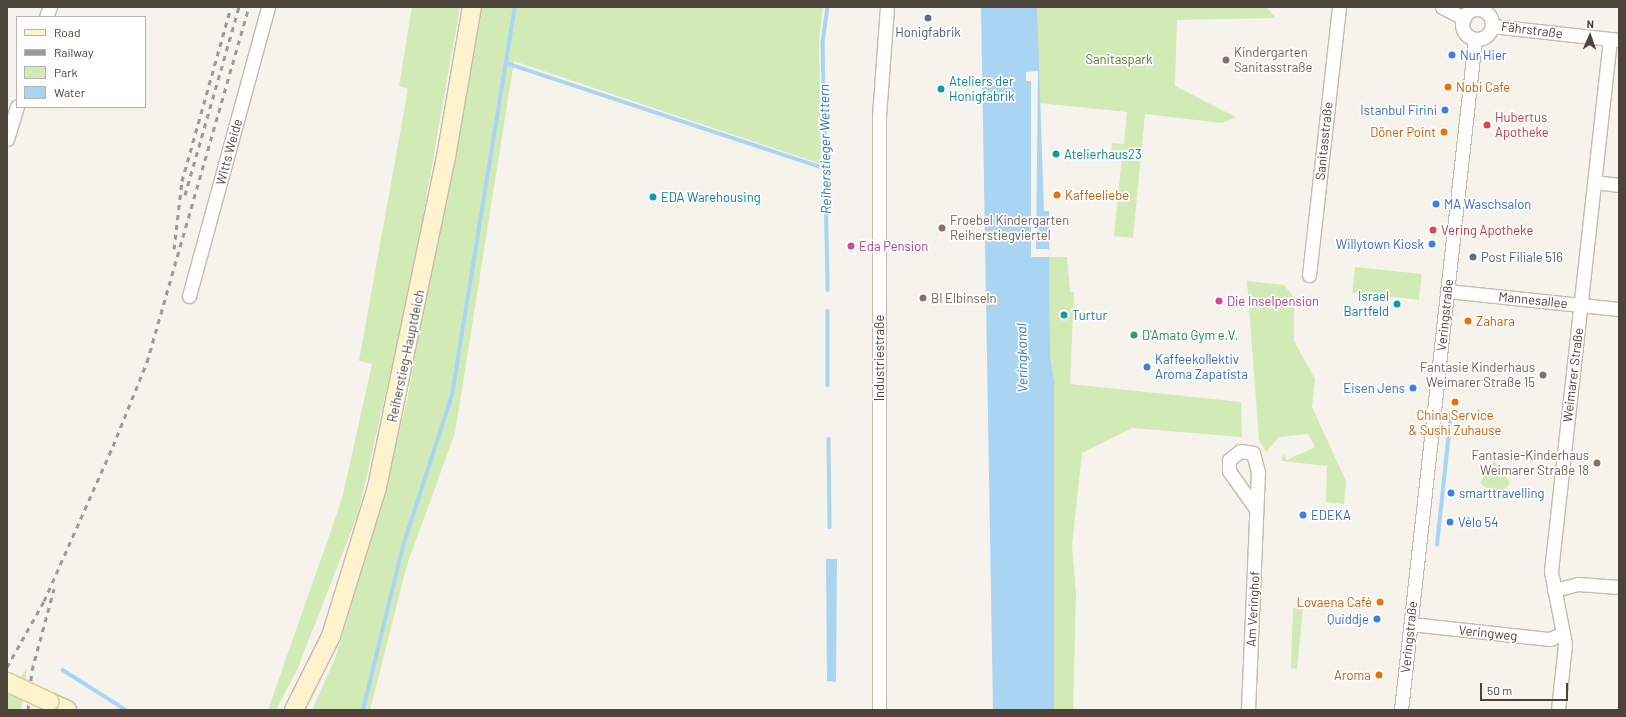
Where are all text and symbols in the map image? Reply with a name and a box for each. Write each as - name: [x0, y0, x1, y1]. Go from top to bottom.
- marker: Honigfabrik: [923, 13, 933, 23]
- legend: [16, 16, 146, 108]
- north arrow: [1570, 16, 1610, 56]
- text: N: [1587, 17, 1594, 30]
- street label: Fährstraße: [1500, 18, 1564, 42]
- place label: Honigfabrik: [895, 24, 961, 40]
- text: Road: [54, 25, 81, 39]
- text: Railway: [54, 45, 93, 59]
- place label: Kindergarten Sanitasstraße: [1234, 45, 1312, 76]
- place label: Nur Hier: [1460, 47, 1507, 63]
- marker: Nur Hier: [1447, 50, 1457, 60]
- park label: Sanitaspark: [1085, 51, 1153, 67]
- marker: Kindergarten Sanitasstraße: [1221, 55, 1231, 65]
- text: Park: [54, 65, 78, 79]
- place label: Ateliers der Honigfabrik: [949, 74, 1015, 105]
- place label: Nobi Cafe: [1456, 79, 1510, 95]
- marker: Nobi Cafe: [1443, 82, 1453, 92]
- water label: Reiherstieger Wettern: [815, 84, 835, 214]
- marker: Ateliers der Honigfabrik: [936, 84, 946, 94]
- text: Water: [54, 85, 85, 99]
- street label: Sanitasstraße: [1312, 101, 1336, 181]
- place label: Istanbul Firini: [1360, 102, 1437, 118]
- marker: Istanbul Firini: [1440, 105, 1450, 115]
- place label: Hubertus Apotheke: [1495, 110, 1549, 141]
- street label: Witts Weide: [213, 117, 245, 187]
- marker: Hubertus Apotheke: [1482, 120, 1492, 130]
- place label: Döner Point: [1370, 124, 1436, 140]
- marker: Döner Point: [1439, 127, 1449, 137]
- place label: Atelierhaus23: [1064, 146, 1142, 162]
- marker: Atelierhaus23: [1051, 149, 1061, 159]
- place label: Kaffeeliebe: [1065, 187, 1129, 203]
- place label: EDA Warehousing: [661, 189, 761, 205]
- marker: Kaffeeliebe: [1052, 190, 1062, 200]
- marker: EDA Warehousing: [648, 192, 658, 202]
- place label: MA Waschsalon: [1444, 196, 1531, 212]
- marker: MA Waschsalon: [1431, 199, 1441, 209]
- place label: Froebel Kindergarten Reiherstiegviertel: [950, 213, 1069, 244]
- place label: Vering Apotheke: [1441, 222, 1533, 238]
- marker: Froebel Kindergarten Reiherstiegviertel: [937, 223, 947, 233]
- marker: Vering Apotheke: [1428, 225, 1438, 235]
- place label: Willytown Kiosk: [1336, 236, 1424, 252]
- place label: Eda Pension: [859, 238, 928, 254]
- marker: Willytown Kiosk: [1427, 239, 1437, 249]
- marker: Eda Pension: [846, 241, 856, 251]
- place label: Post Filiale 516: [1481, 249, 1563, 265]
- marker: Post Filiale 516: [1468, 252, 1478, 262]
- street label: Veringstraße: [1433, 278, 1457, 352]
- street label: Reiherstieg-Hauptdeich: [384, 288, 428, 424]
- place label: Israel Bartfeld: [1344, 289, 1389, 320]
- street label: Mannesallee: [1498, 289, 1568, 311]
- place label: BI Elbinseln: [931, 290, 997, 306]
- marker: BI Elbinseln: [918, 293, 928, 303]
- place label: Die Inselpension: [1227, 293, 1319, 309]
- marker: Die Inselpension: [1214, 296, 1224, 306]
- marker: Israel Bartfeld: [1392, 299, 1402, 309]
- place label: Turtur: [1072, 307, 1107, 323]
- marker: Turtur: [1059, 310, 1069, 320]
- place label: Zahara: [1476, 313, 1515, 329]
- street label: Industriestraße: [871, 315, 887, 401]
- marker: Zahara: [1463, 316, 1473, 326]
- water label: Veringkanal: [1013, 323, 1031, 393]
- place label: D'Amato Gym e.V.: [1142, 327, 1238, 343]
- street label: Weimarer Straße: [1559, 327, 1587, 423]
- marker: D'Amato Gym e.V.: [1129, 330, 1139, 340]
- place label: Kaffeekollektiv Aroma Zapatista: [1155, 352, 1248, 383]
- place label: Fantasie Kinderhaus Weimarer Straße 15: [1420, 360, 1535, 391]
- marker: Kaffeekollektiv Aroma Zapatista: [1142, 362, 1152, 372]
- marker: Fantasie Kinderhaus Weimarer Straße 15: [1538, 370, 1548, 380]
- place label: Eisen Jens: [1343, 380, 1405, 396]
- marker: Eisen Jens: [1408, 383, 1418, 393]
- marker: China Service & Sushi Zuhause: [1450, 397, 1460, 407]
- place label: China Service & Sushi Zuhause: [1409, 408, 1501, 439]
- place label: Fantasie-Kinderhaus Weimarer Straße 18: [1472, 448, 1589, 479]
- marker: Fantasie-Kinderhaus Weimarer Straße 18: [1592, 458, 1602, 468]
- place label: smarttravelling: [1459, 485, 1544, 501]
- marker: smarttravelling: [1446, 488, 1456, 498]
- place label: EDEKA: [1311, 507, 1351, 523]
- marker: EDEKA: [1298, 510, 1308, 520]
- place label: Vélo 54: [1458, 514, 1498, 530]
- marker: Vélo 54: [1445, 517, 1455, 527]
- street label: Am Veringhof: [1243, 571, 1263, 647]
- place label: Lovaena Café: [1297, 594, 1372, 610]
- marker: Lovaena Café: [1375, 597, 1385, 607]
- street label: Veringstraße: [1397, 600, 1421, 674]
- place label: Quiddje: [1327, 611, 1369, 627]
- marker: Quiddje: [1372, 614, 1382, 624]
- street label: Veringweg: [1458, 622, 1518, 644]
- place label: Aroma: [1334, 667, 1371, 683]
- marker: Aroma: [1374, 670, 1384, 680]
- scale bar: [1482, 675, 1570, 701]
- text: 50 m: [1487, 683, 1512, 697]

